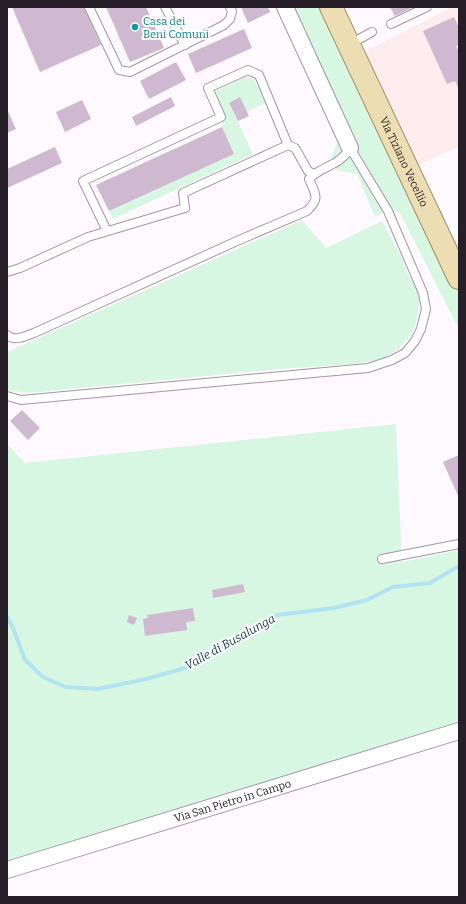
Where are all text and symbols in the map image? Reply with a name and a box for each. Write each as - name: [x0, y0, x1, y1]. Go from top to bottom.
- place label: Casa dei Beni Comuni: [143, 15, 210, 41]
- marker: Casa dei Beni Comuni: [130, 22, 140, 32]
- street label: Via Tiziano Vecellio: [377, 114, 431, 209]
- water label: Valle di Busalunga: [182, 611, 278, 673]
- street label: Via San Pietro in Campo: [173, 777, 293, 825]

